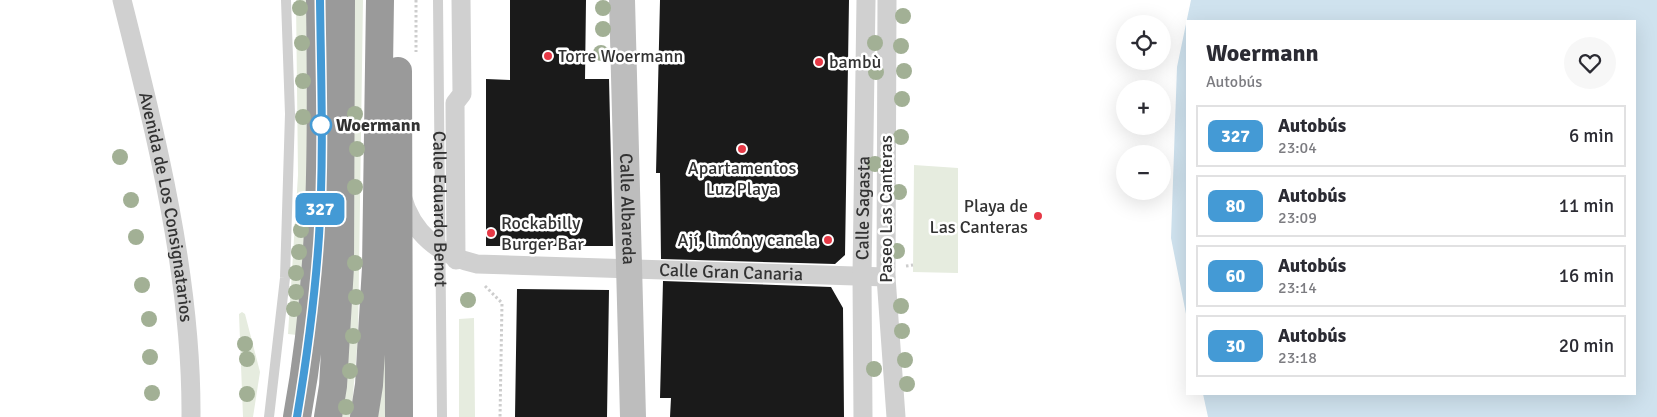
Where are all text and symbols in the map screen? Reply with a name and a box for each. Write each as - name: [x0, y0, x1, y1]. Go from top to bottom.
- map controls: [1116, 15, 1171, 200]
- button: locate: [1116, 15, 1171, 70]
- button: heart: [1564, 37, 1616, 89]
- text: Woermann: [1206, 38, 1319, 68]
- place label: Torre Woermann: [558, 45, 683, 67]
- marker: Torre Woermann: [542, 50, 554, 62]
- place label: bambù: [829, 51, 881, 73]
- marker: bambù: [813, 56, 825, 68]
- text: Autobús: [1206, 72, 1262, 92]
- button: +: [1116, 80, 1171, 135]
- street label: Avenida de Los Consignatarios: [134, 90, 197, 323]
- marker: Woermann: [310, 114, 332, 136]
- place label: Woermann: [336, 114, 421, 136]
- text: Autobús: [1278, 114, 1346, 138]
- text: 6 min: [1569, 124, 1614, 148]
- text: 327: [1221, 125, 1250, 147]
- street label: Calle Eduardo Benot: [428, 131, 452, 287]
- street label: Paseo Las Canteras: [875, 135, 897, 283]
- text: 23:04: [1278, 138, 1317, 158]
- marker: Apartamentos Luz Playa: [736, 143, 748, 155]
- button: −: [1116, 145, 1171, 200]
- street label: Calle Albareda: [615, 153, 640, 265]
- street label: Calle Sagasta: [851, 156, 875, 260]
- place label: Apartamentos Luz Playa: [688, 157, 796, 200]
- text: Autobús: [1278, 184, 1346, 208]
- line badge: 327: [291, 193, 349, 225]
- text: 11 min: [1559, 194, 1614, 218]
- place label: Playa de Las Canteras: [929, 195, 1028, 238]
- text: 80: [1226, 195, 1245, 217]
- text: 327: [305, 198, 335, 220]
- text: 23:09: [1278, 208, 1317, 228]
- marker: Playa de Las Canteras: [1032, 210, 1044, 222]
- place label: Rockabilly Burger Bar: [501, 212, 584, 255]
- marker: Rockabilly Burger Bar: [485, 227, 497, 239]
- place label: Ají, limón y canela: [677, 229, 818, 251]
- marker: Ají, limón y canela: [822, 234, 834, 246]
- text: Autobús: [1278, 254, 1346, 278]
- street label: Calle Gran Canaria: [659, 259, 803, 285]
- text: 16 min: [1559, 264, 1614, 288]
- text: 60: [1226, 265, 1245, 287]
- text: 23:14: [1278, 278, 1317, 298]
- text: Autobús: [1278, 324, 1346, 348]
- text: 20 min: [1559, 334, 1614, 358]
- text: 30: [1226, 335, 1245, 357]
- text: 23:18: [1278, 348, 1317, 368]

